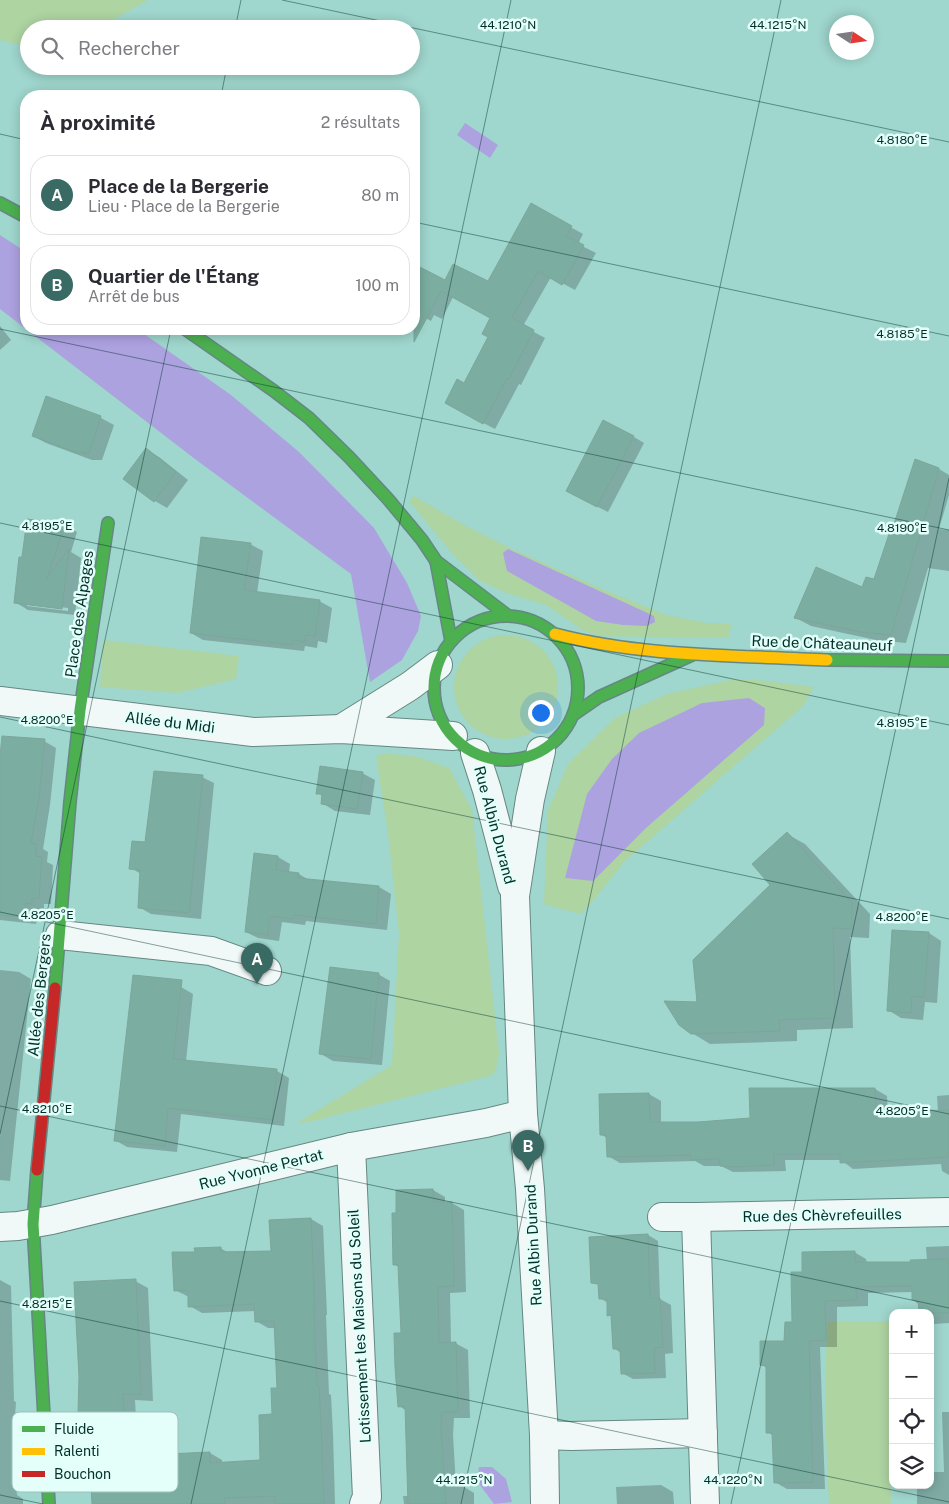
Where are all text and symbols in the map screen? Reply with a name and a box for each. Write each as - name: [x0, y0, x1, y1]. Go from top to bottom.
- north arrow: [829, 15, 874, 60]
- text: 44.1210°N: [480, 18, 536, 32]
- text: 44.1215°N: [750, 18, 807, 32]
- search box: [20, 20, 420, 75]
- icon: search: [38, 34, 66, 62]
- text: Rechercher: [78, 37, 180, 59]
- text: À proximité: [40, 110, 156, 135]
- text: 2 résultats: [321, 113, 400, 132]
- text: 4.8180°E: [877, 133, 927, 147]
- text: Place de la Bergerie: [88, 175, 269, 197]
- text: A: [51, 186, 63, 205]
- text: 80 m: [361, 186, 399, 205]
- text: Lieu · Place de la Bergerie: [88, 197, 280, 216]
- text: Quartier de l'Étang: [88, 265, 259, 287]
- text: B: [52, 276, 62, 295]
- text: 100 m: [355, 276, 399, 295]
- text: Arrêt de bus: [88, 287, 180, 306]
- text: 4.8185°E: [876, 327, 928, 341]
- text: 4.8195°E: [21, 519, 73, 533]
- text: 4.8190°E: [877, 521, 927, 535]
- street label: Place des Alpages: [62, 549, 96, 679]
- street label: Rue de Châteauneuf: [751, 632, 893, 654]
- your location: [528, 700, 554, 726]
- street label: Allée du Midi: [124, 708, 216, 736]
- text: 4.8200°E: [21, 713, 73, 727]
- text: 4.8195°E: [876, 716, 928, 730]
- street label: Rue Albin Durand: [471, 764, 519, 886]
- text: 4.8205°E: [20, 908, 74, 922]
- text: 4.8200°E: [876, 910, 928, 924]
- street label: Allée des Bergers: [24, 933, 54, 1057]
- pin: A: [241, 943, 273, 984]
- text: 4.8210°E: [22, 1102, 72, 1116]
- text: 4.8205°E: [875, 1104, 929, 1118]
- pin: B: [512, 1130, 544, 1171]
- street label: Rue Yvonne Pertat: [197, 1145, 325, 1193]
- street label: Rue Albin Durand: [521, 1184, 545, 1306]
- street label: Rue des Chèvrefeuilles: [742, 1205, 902, 1225]
- street label: Lotissement les Maisons du Soleil: [344, 1208, 374, 1444]
- text: 4.8215°E: [22, 1297, 72, 1311]
- map controls: [889, 1309, 934, 1489]
- button: +: [889, 1309, 934, 1354]
- button: −: [889, 1354, 934, 1399]
- button: locate: [889, 1399, 934, 1444]
- legend: [12, 1412, 178, 1492]
- text: Fluide: [54, 1421, 94, 1437]
- text: Ralenti: [54, 1443, 100, 1459]
- button: layers: [889, 1444, 934, 1489]
- text: Bouchon: [54, 1466, 111, 1482]
- text: 44.1215°N: [436, 1473, 493, 1487]
- text: 44.1220°N: [704, 1473, 762, 1487]

